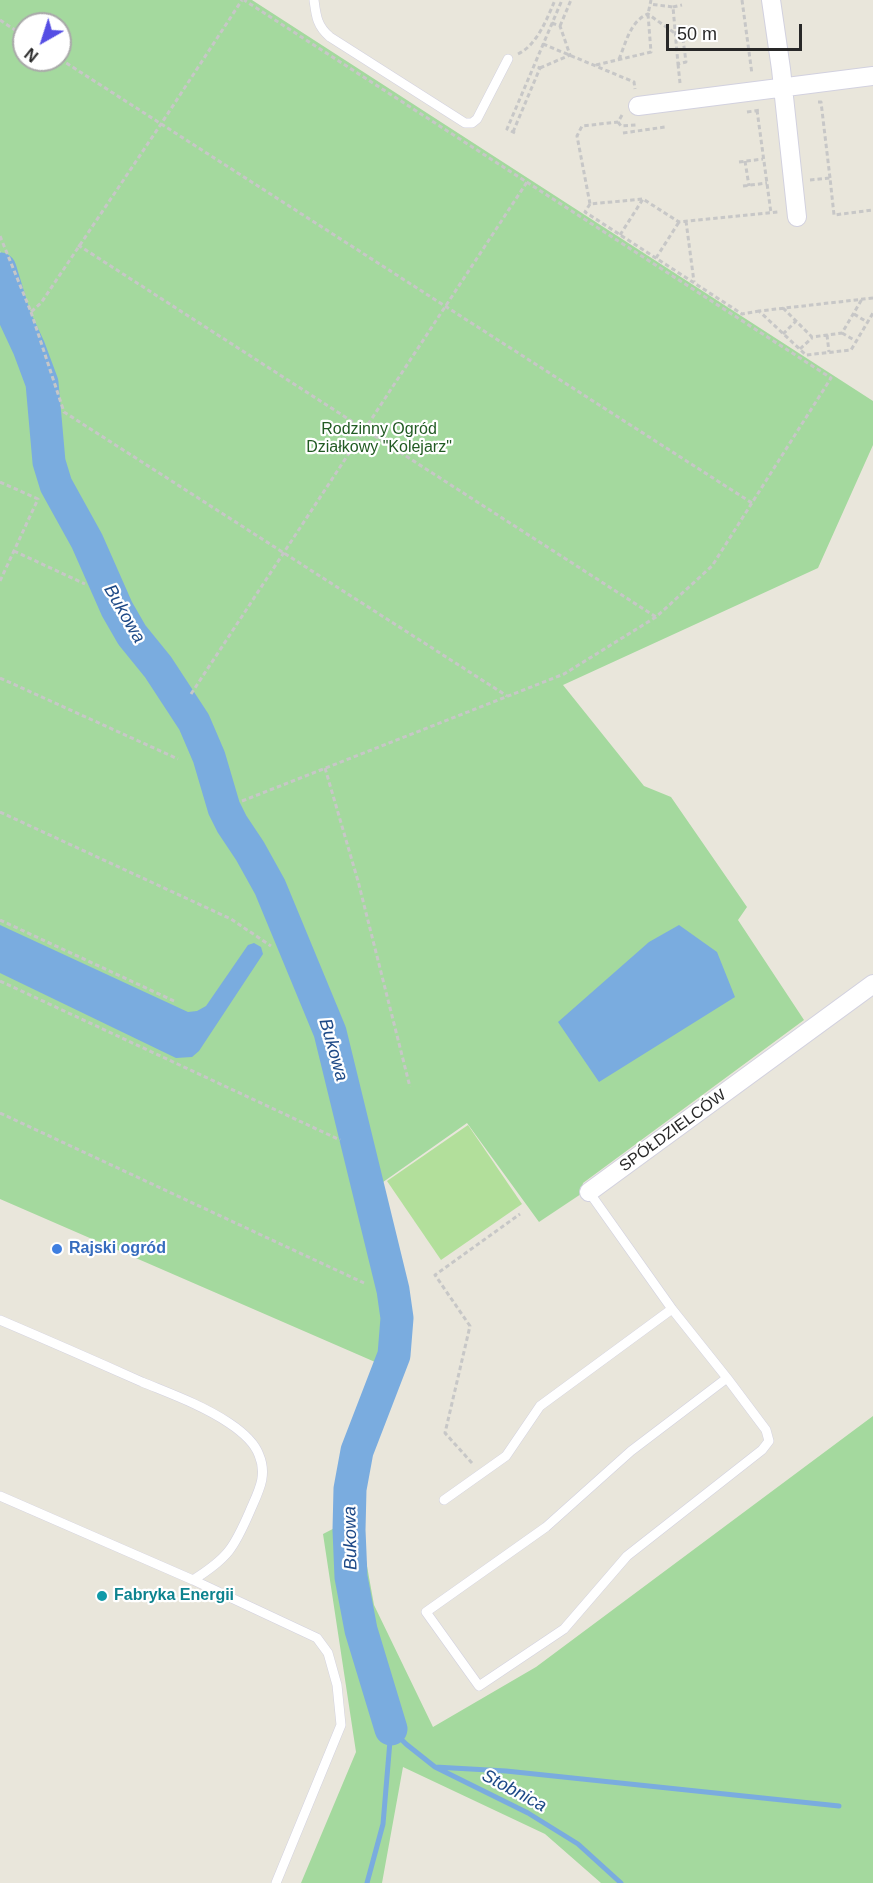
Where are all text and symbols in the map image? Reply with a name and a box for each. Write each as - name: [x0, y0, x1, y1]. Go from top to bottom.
- north arrow: [12, 12, 72, 72]
- scale bar: [669, 12, 806, 50]
- text: 50 m: [677, 24, 717, 44]
- text: N: [22, 45, 41, 65]
- park label: Rodzinny Ogród Działkowy "Kolejarz": [306, 420, 452, 458]
- water label: Bukowa: [99, 581, 149, 647]
- water label: Bukowa: [314, 1016, 352, 1084]
- street label: SPÓŁDZIELCÓW: [616, 1086, 730, 1176]
- place label: Rajski ogród: [69, 1239, 166, 1259]
- marker: Rajski ogród: [50, 1242, 64, 1256]
- water label: Bukowa: [340, 1506, 362, 1570]
- place label: Fabryka Energii: [114, 1586, 234, 1606]
- marker: Fabryka Energii: [95, 1589, 109, 1603]
- water label: Stobnica: [478, 1765, 550, 1817]

